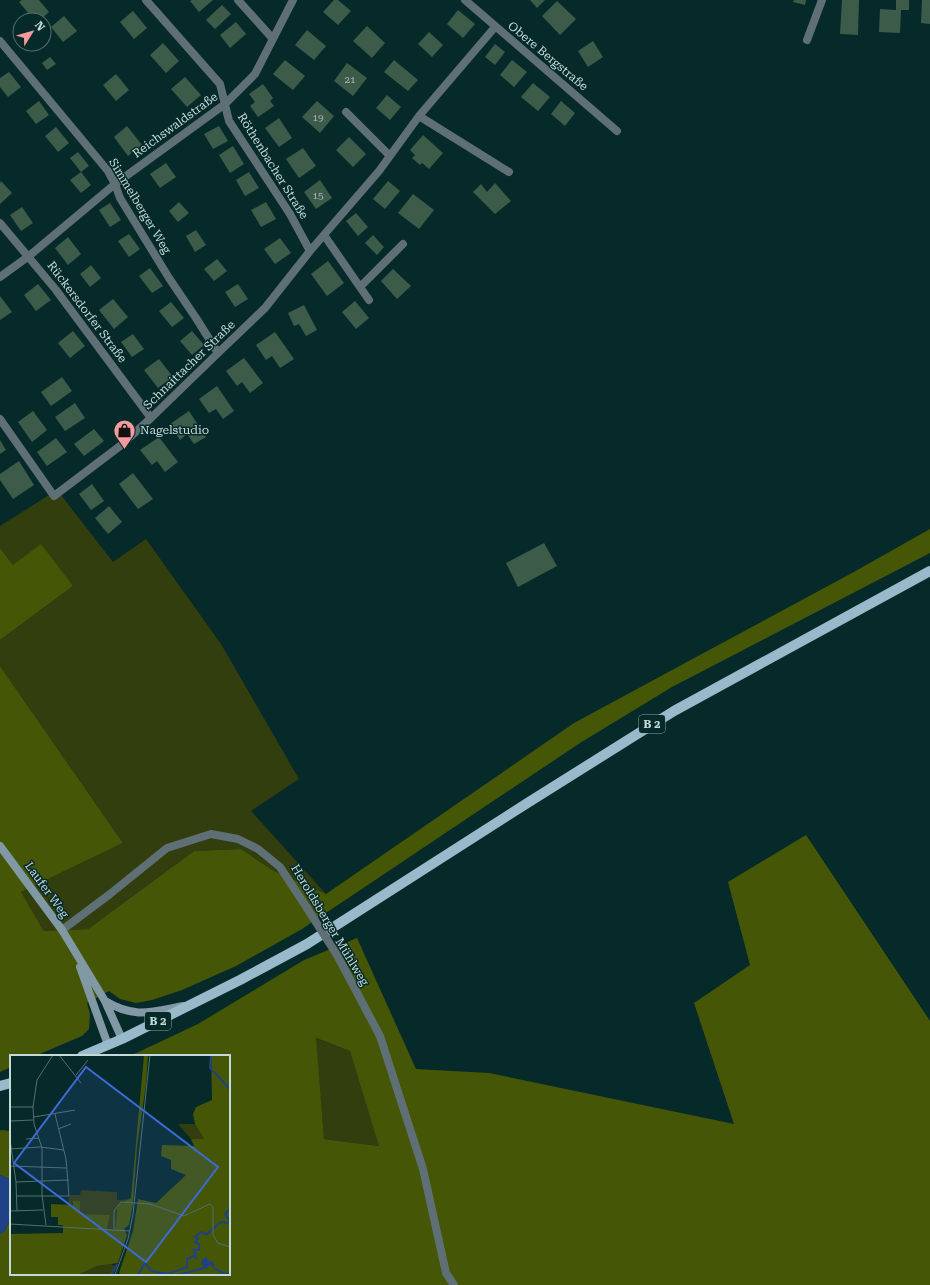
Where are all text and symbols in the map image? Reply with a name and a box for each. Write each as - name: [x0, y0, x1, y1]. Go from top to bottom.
- north arrow: [12, 12, 52, 52]
- street label: Obere Bergstraße: [505, 18, 591, 94]
- text: N: [32, 19, 48, 34]
- house number: 21: [344, 74, 356, 85]
- street label: Reichswaldstraße: [130, 89, 221, 161]
- street label: Röthenbacher Straße: [235, 110, 312, 222]
- house number: 19: [312, 112, 324, 123]
- street label: Simmelberger Weg: [106, 156, 174, 256]
- house number: 15: [312, 190, 324, 201]
- street label: Rückersdorfer Straße: [44, 259, 130, 366]
- street label: Schnaittacher Straße: [140, 317, 238, 412]
- shop icon: Nagelstudio: [112, 417, 138, 450]
- place label: Nagelstudio: [140, 423, 209, 437]
- road number: B 2: [639, 715, 665, 733]
- street label: Laufer Weg: [22, 859, 72, 921]
- street label: Heroldsberger Mühlweg: [288, 862, 372, 988]
- road number: B 2: [145, 1012, 171, 1030]
- inset map: [10, 1055, 230, 1275]

